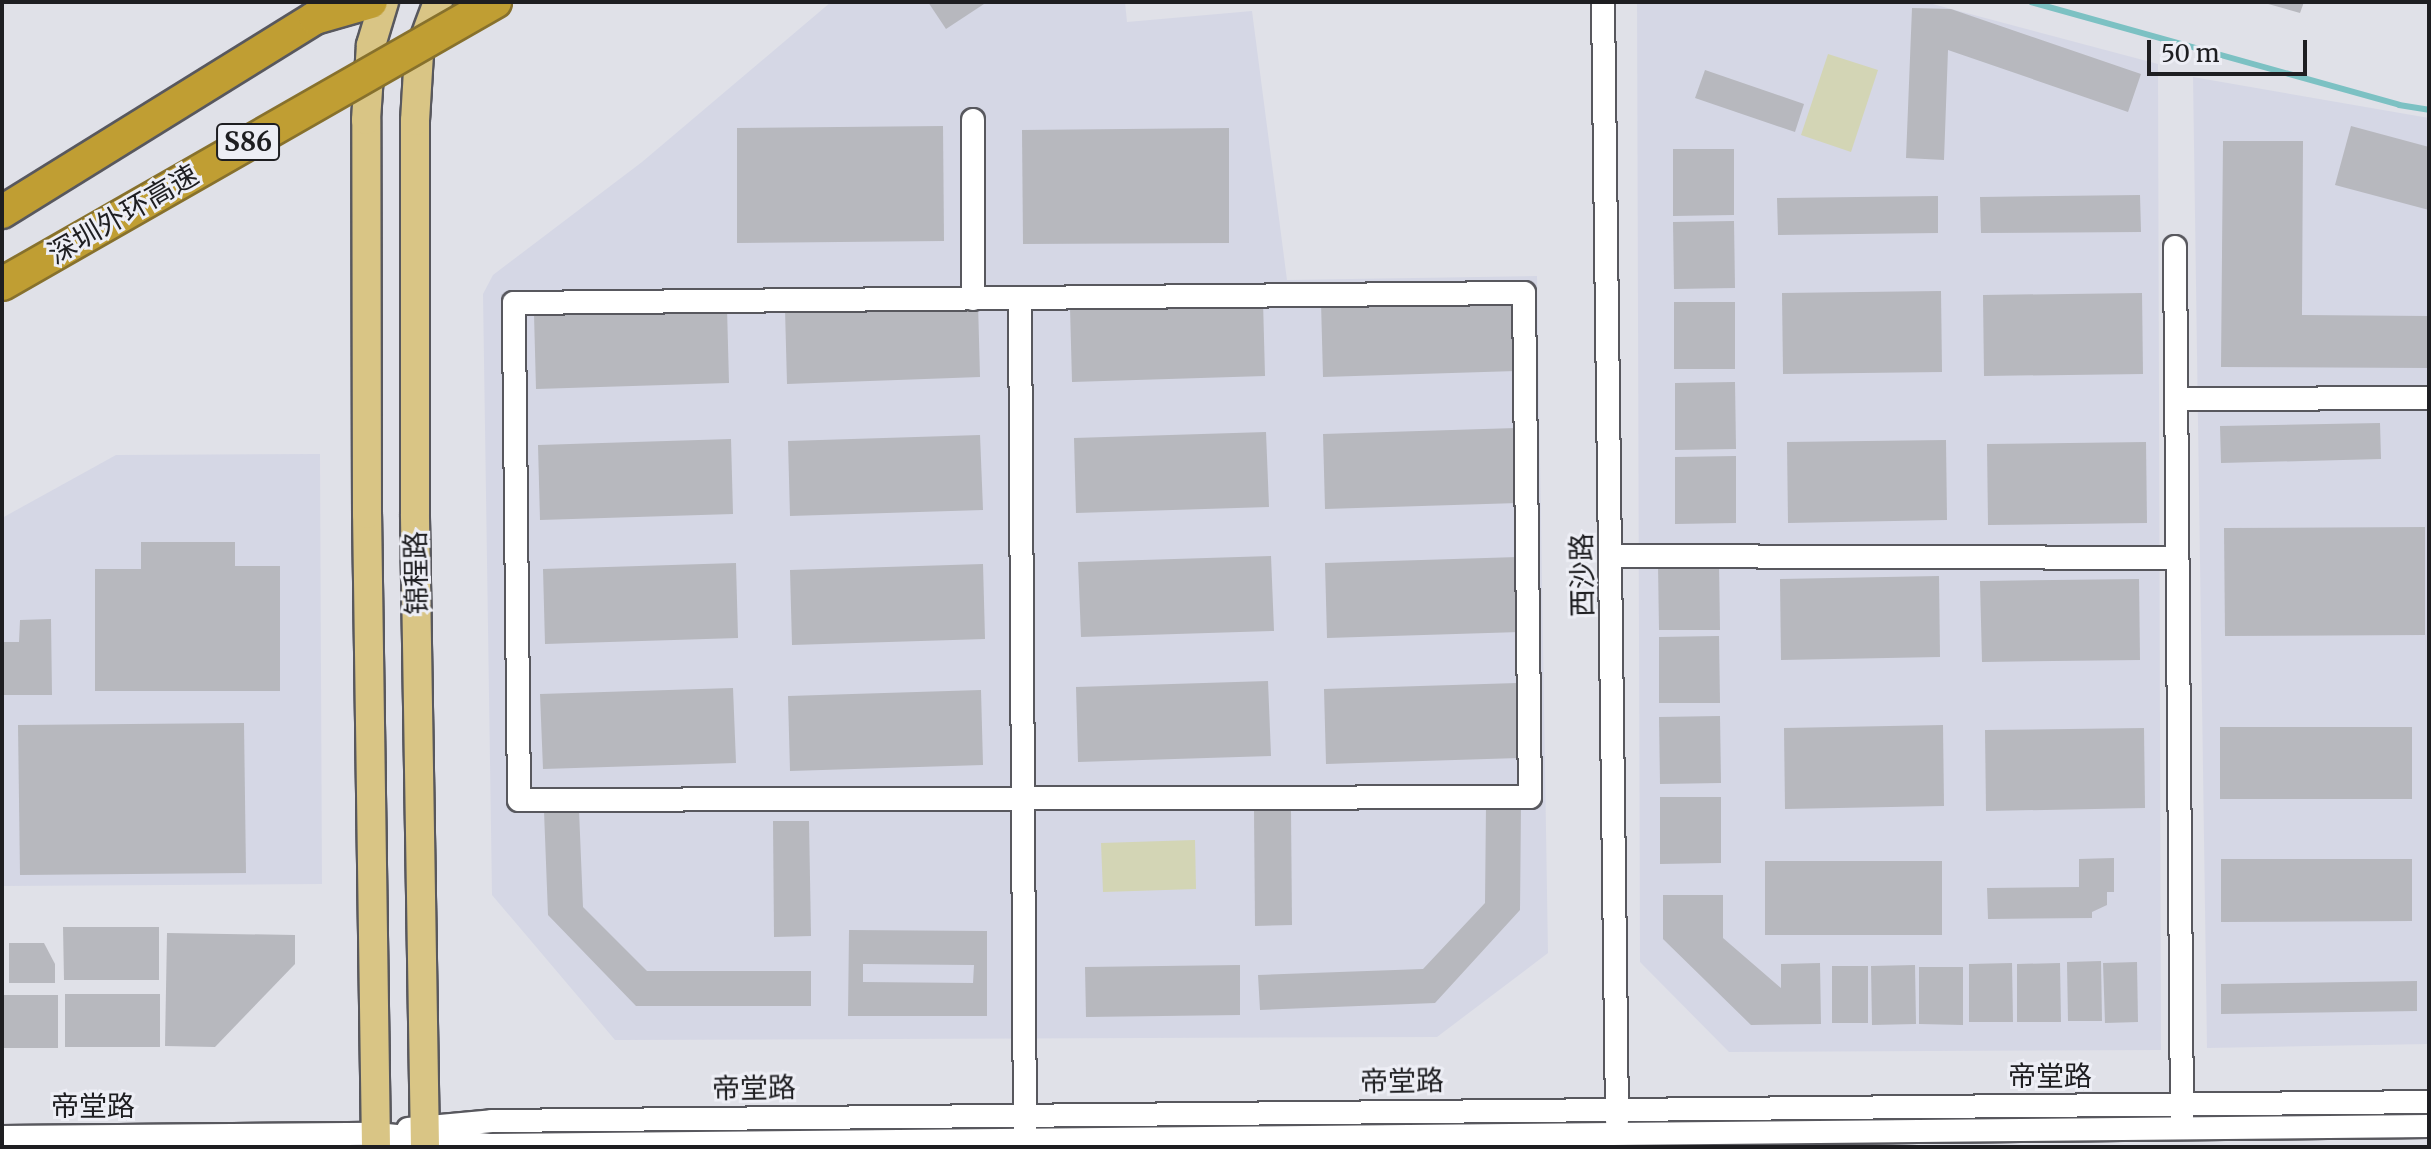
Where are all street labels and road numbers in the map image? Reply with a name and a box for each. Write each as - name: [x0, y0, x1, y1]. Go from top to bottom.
- road number: S86: [216, 120, 280, 164]
- street label: 深圳外环高速: [42, 157, 204, 271]
- street label: 锦程路: [398, 531, 434, 615]
- street label: 西沙路: [1564, 533, 1600, 617]
- street label: 帝堂路: [2008, 1059, 2092, 1093]
- street label: 帝堂路: [1360, 1063, 1444, 1099]
- street label: 帝堂路: [712, 1070, 796, 1106]
- street label: 帝堂路: [51, 1089, 135, 1123]

